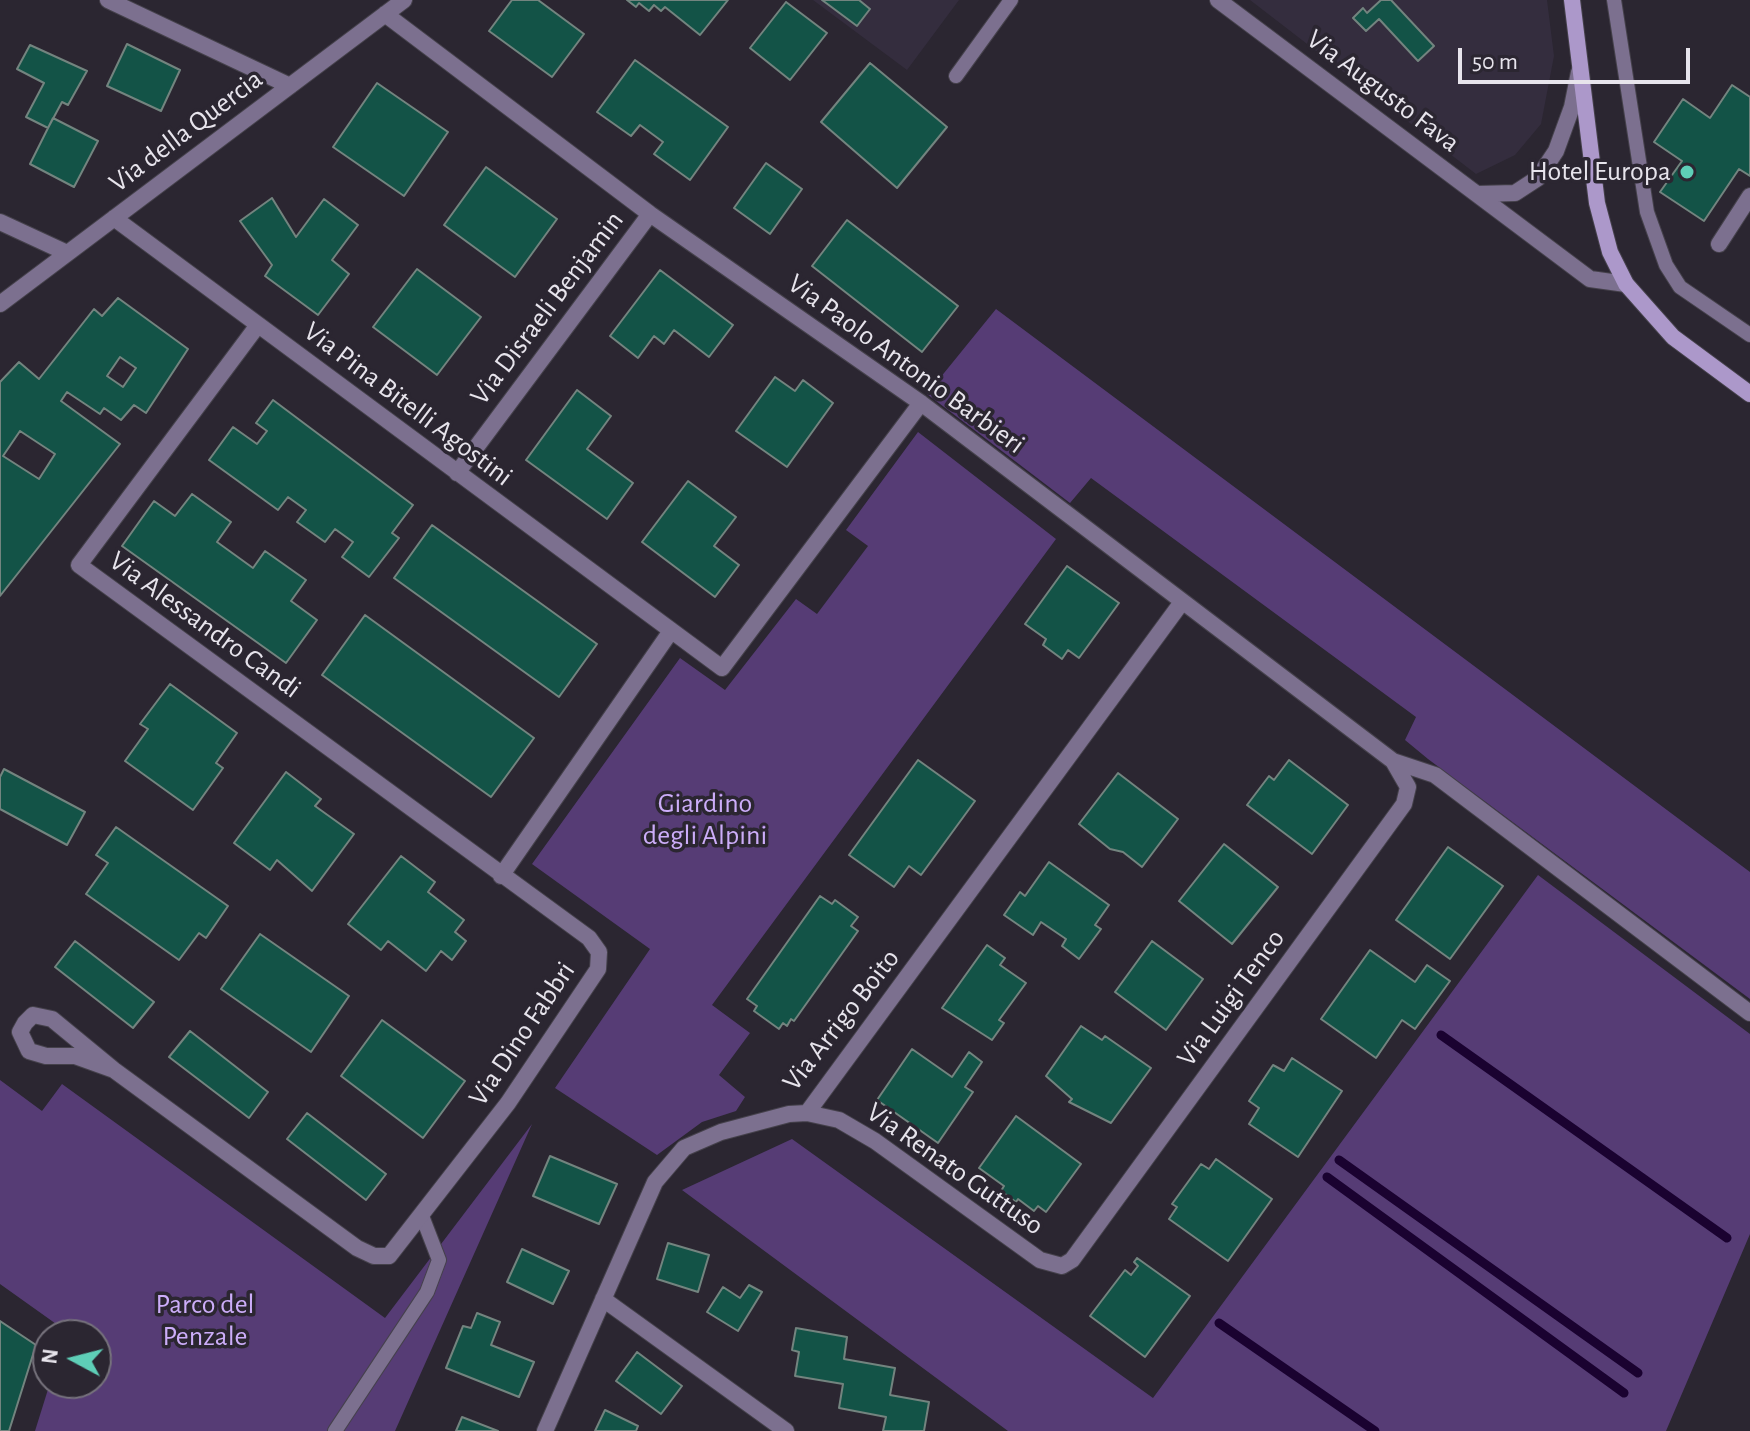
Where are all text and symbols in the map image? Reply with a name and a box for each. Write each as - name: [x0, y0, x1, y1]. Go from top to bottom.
- street label: Via Augusto Fava: [1300, 22, 1466, 160]
- scale bar: [1462, 32, 1694, 82]
- text: 50 m: [1472, 50, 1518, 74]
- street label: Via della Quercia: [103, 62, 269, 200]
- place label: Hotel Europa: [1529, 155, 1671, 189]
- marker: Hotel Europa: [1678, 163, 1696, 181]
- street label: Via Disraeli Benjamin: [463, 204, 631, 412]
- street label: Via Paolo Antonio Barbieri: [781, 267, 1031, 461]
- street label: Via Pina Bitelli Agostini: [297, 315, 519, 493]
- street label: Via Alessandro Candi: [103, 544, 307, 706]
- park label: Giardino degli Alpini: [643, 787, 767, 853]
- street label: Via Luigi Tenco: [1170, 923, 1292, 1073]
- street label: Via Arrigo Boito: [775, 942, 907, 1098]
- street label: Via Dino Fabbri: [462, 956, 582, 1112]
- street label: Via Renato Guttuso: [860, 1095, 1050, 1243]
- park label: Parco del Penzale: [156, 1288, 254, 1354]
- north arrow: [32, 1319, 112, 1399]
- text: N: [38, 1347, 62, 1365]

